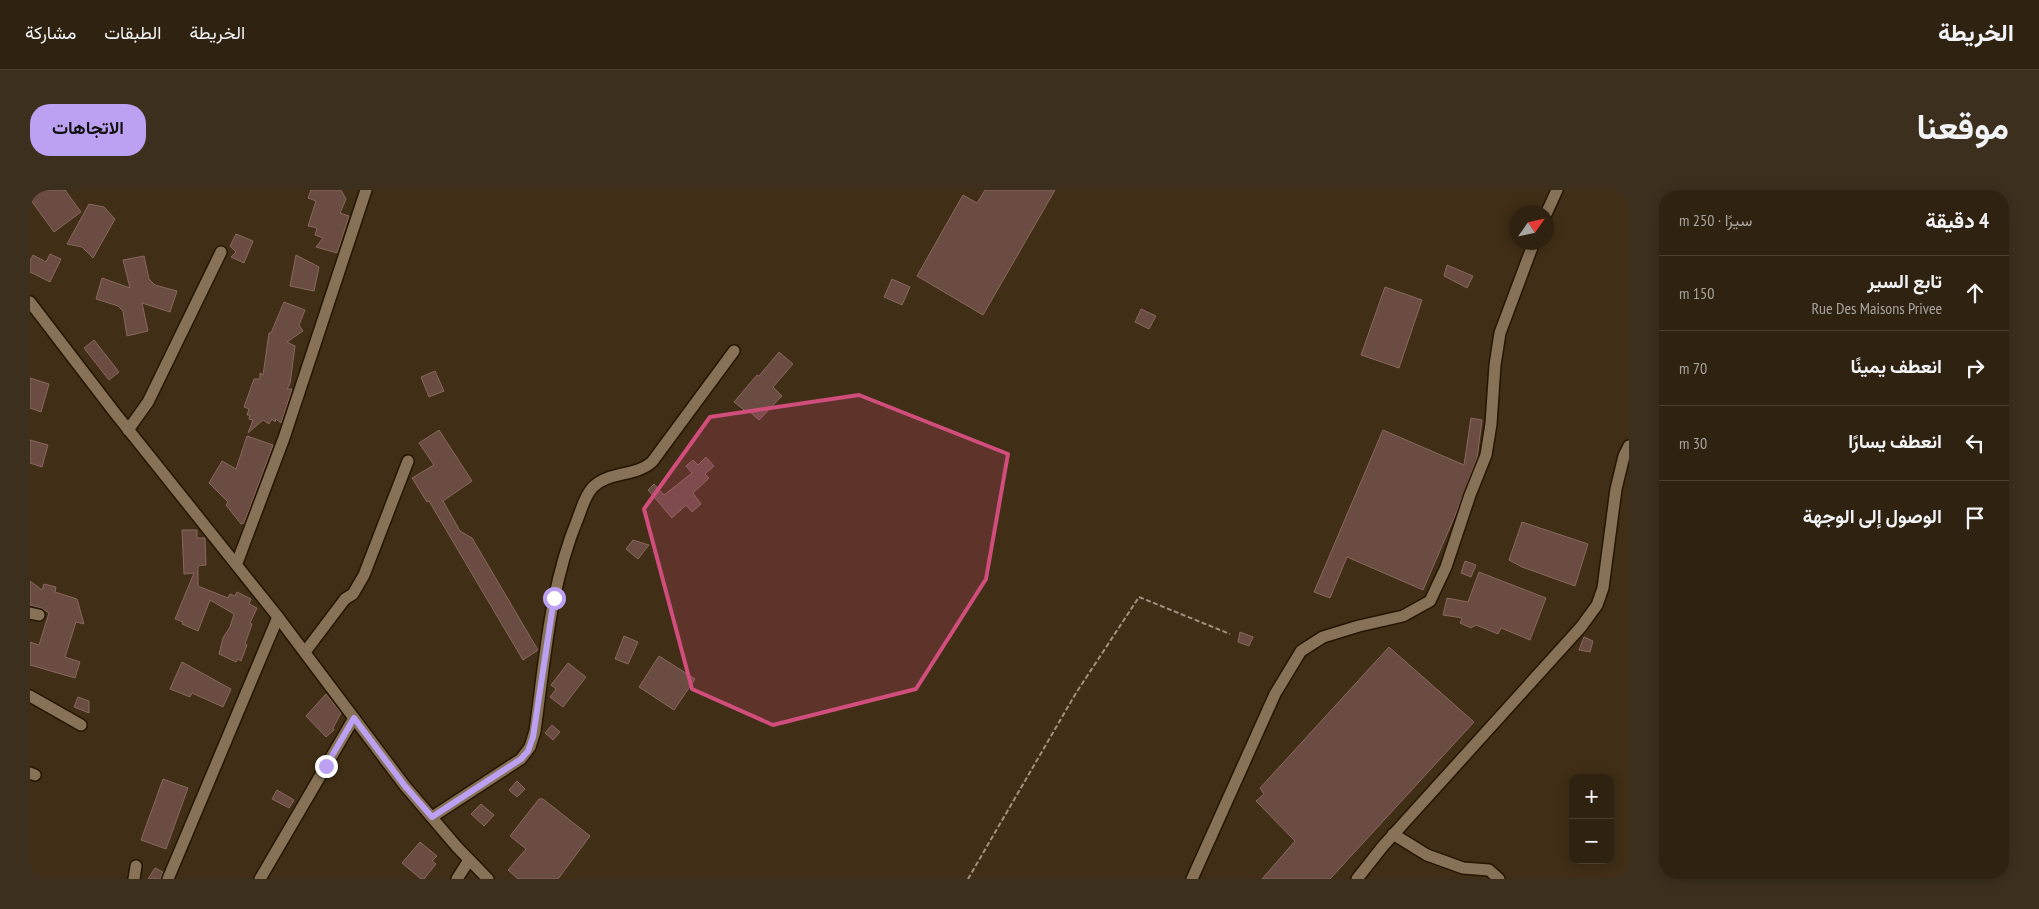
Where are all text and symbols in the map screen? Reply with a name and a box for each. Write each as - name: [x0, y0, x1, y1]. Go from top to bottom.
- text: الخريطة: [1938, 17, 2014, 48]
- text: مشاركة: [25, 21, 76, 44]
- text: الطبقات: [104, 21, 161, 44]
- text: الخريطة: [189, 21, 245, 44]
- text: موقعنا: [1916, 103, 2009, 149]
- button: الاتجاهات: [30, 104, 146, 156]
- north arrow: [1509, 205, 1554, 250]
- text: 4 دقيقة: [1925, 207, 1989, 234]
- text: سيرًا · 250 m: [1679, 210, 1752, 230]
- text: تابع السير: [1867, 269, 1942, 293]
- icon: ahead: [1961, 279, 1989, 307]
- text: 150 m: [1679, 283, 1714, 303]
- text: Rue Des Maisons Privee: [1811, 298, 1942, 318]
- text: انعطف يمينًا: [1851, 354, 1942, 378]
- icon: right: [1961, 354, 1989, 382]
- text: 70 m: [1679, 358, 1707, 378]
- text: انعطف يسارًا: [1848, 429, 1942, 453]
- icon: left: [1961, 429, 1989, 457]
- text: 30 m: [1679, 433, 1707, 453]
- text: الوصول إلى الوجهة: [1803, 504, 1942, 528]
- icon: arrive: [1961, 504, 1989, 532]
- route start: [543, 587, 566, 610]
- route end: [315, 755, 338, 778]
- map controls: [1569, 774, 1614, 864]
- button: +: [1569, 774, 1614, 819]
- button: −: [1569, 819, 1614, 864]

